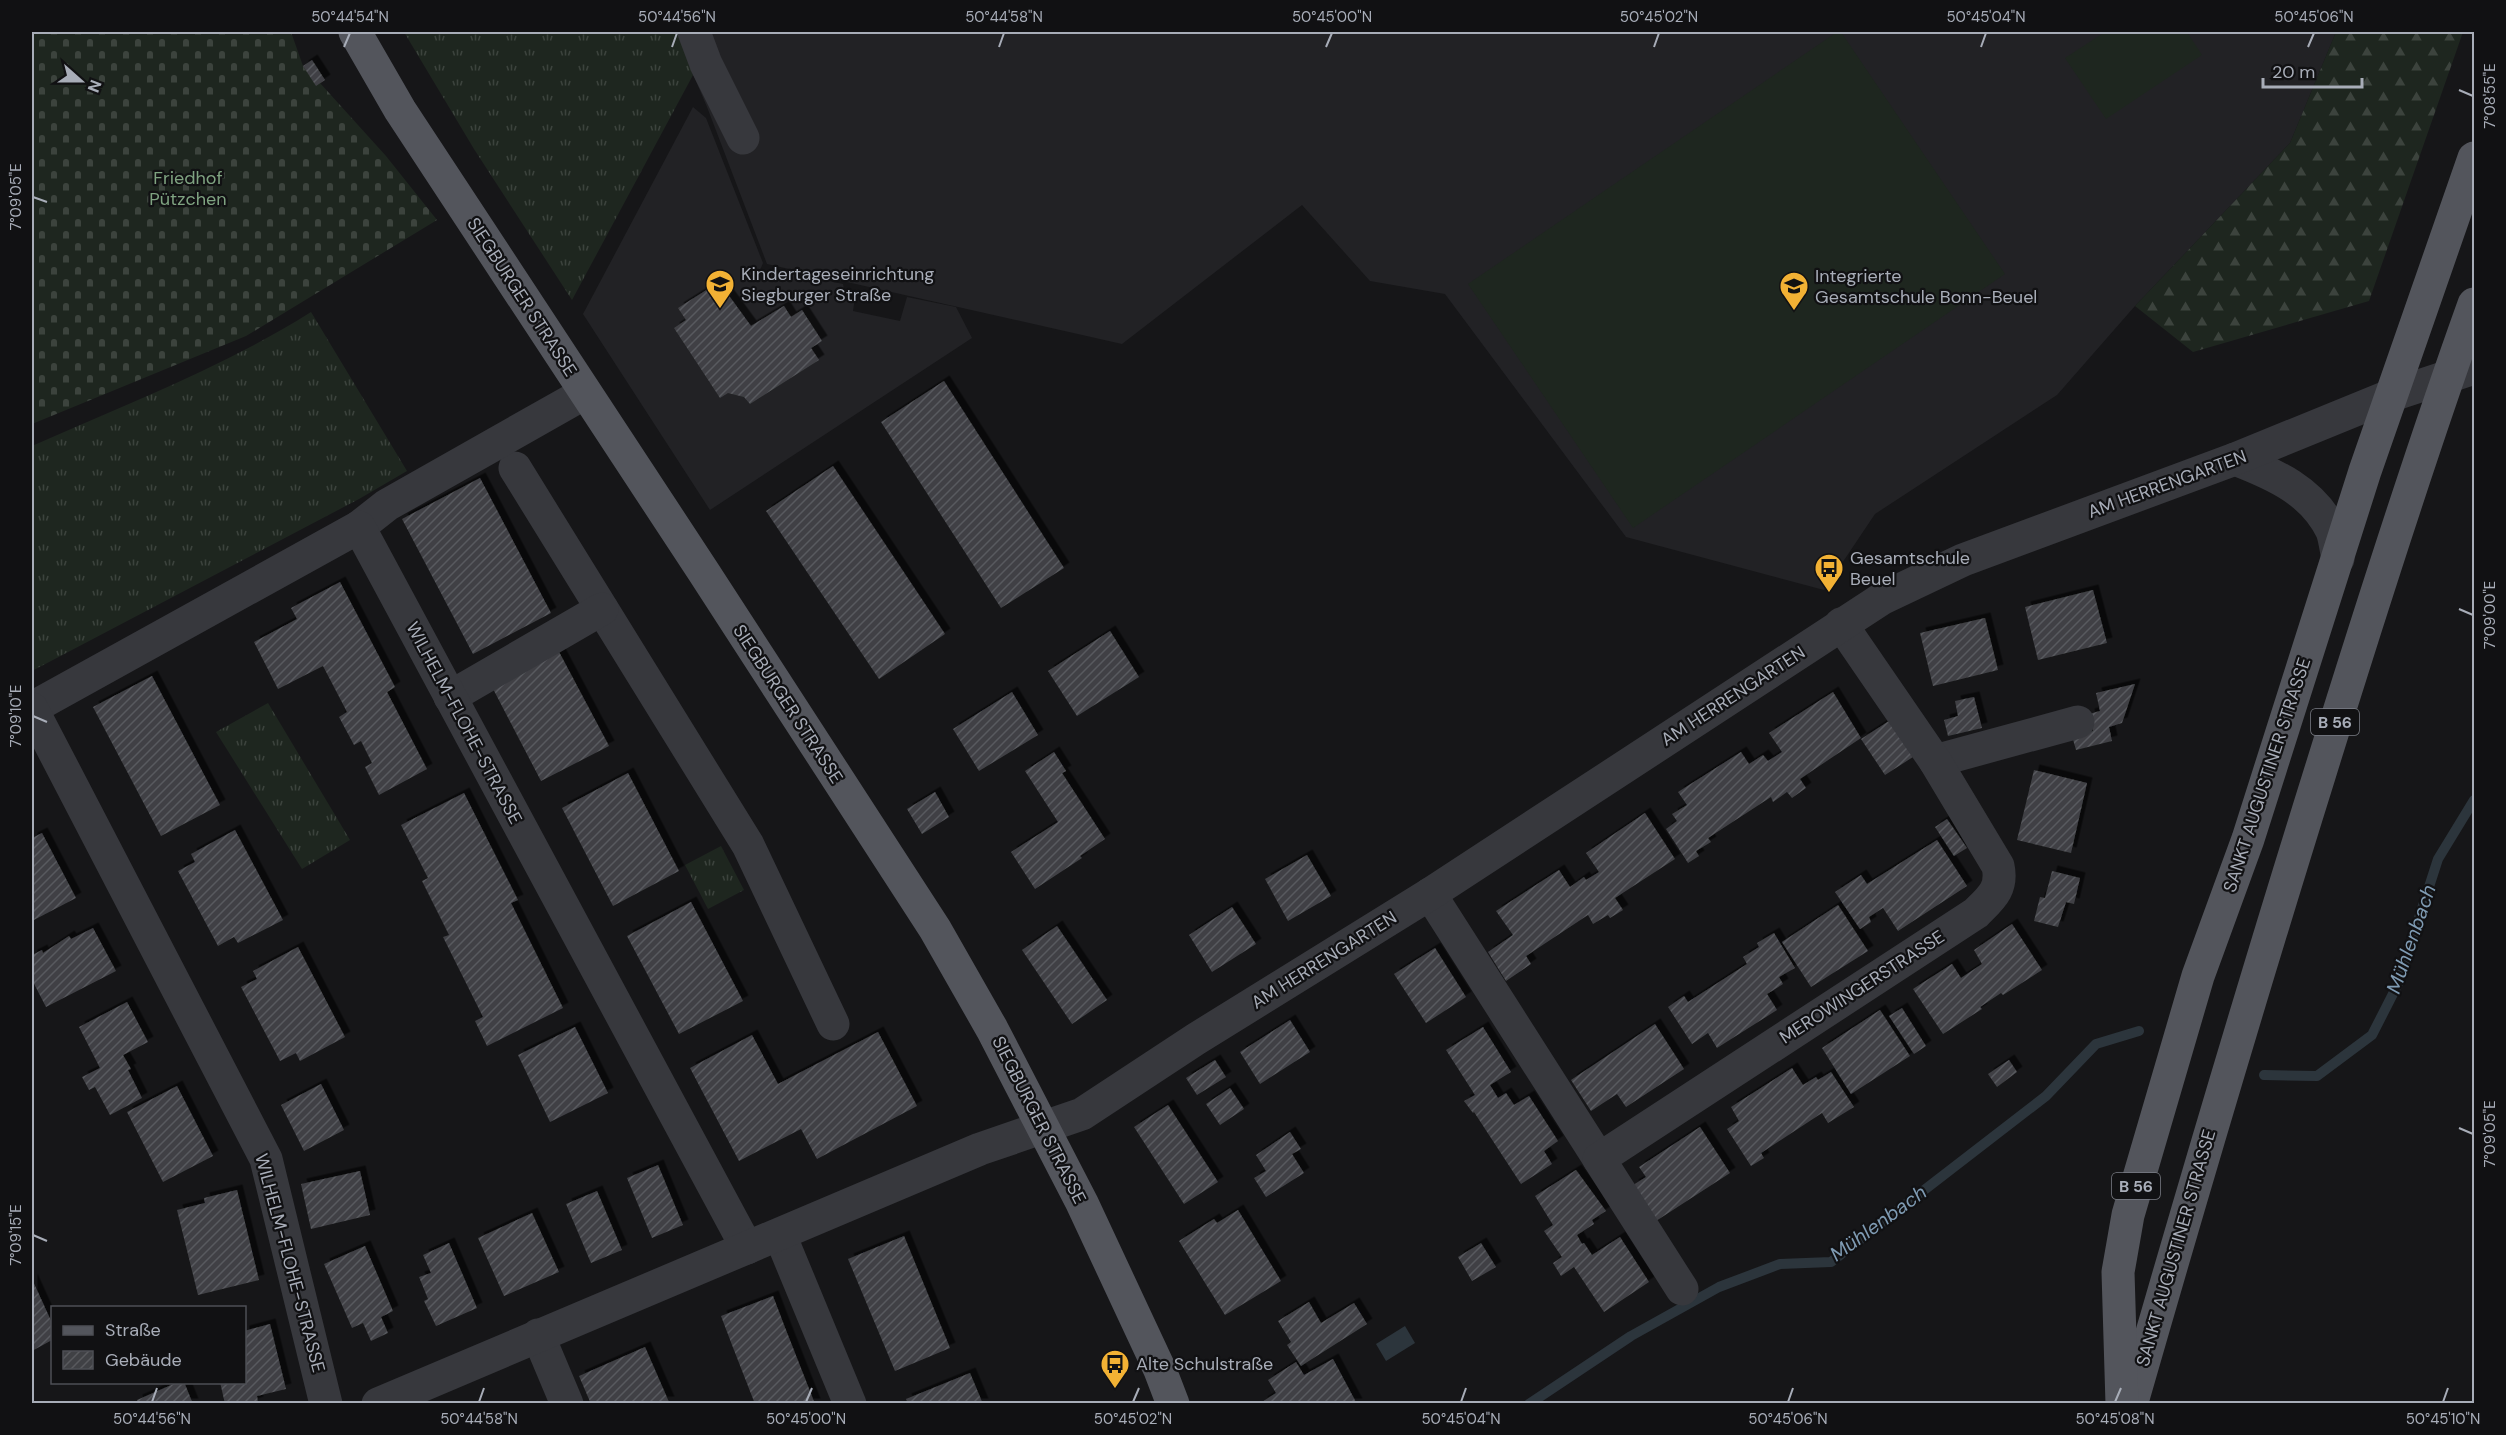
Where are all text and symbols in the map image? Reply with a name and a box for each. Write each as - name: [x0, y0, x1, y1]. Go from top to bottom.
- text: 50°44'54"N: [311, 7, 389, 27]
- text: 50°44'56"N: [638, 7, 716, 27]
- text: 50°44'58"N: [965, 7, 1043, 27]
- text: 50°45'00"N: [1292, 7, 1372, 27]
- text: 50°45'02"N: [1620, 7, 1698, 27]
- text: 50°45'04"N: [1946, 7, 2026, 27]
- text: 50°45'06"N: [2274, 7, 2354, 27]
- north arrow: [51, 51, 111, 111]
- scale bar: [2263, 51, 2362, 89]
- text: 20 m: [2272, 60, 2315, 84]
- text: 7°08'55"E: [2480, 63, 2500, 129]
- text: N: [83, 77, 106, 95]
- text: 7°09'05"E: [6, 163, 26, 231]
- park label: Friedhof Pützchen: [149, 166, 227, 211]
- street label: SIEGBURGER STRASSE: [462, 213, 582, 381]
- place label: Kindertageseinrichtung Siegburger Straße: [741, 262, 934, 307]
- place label: Integrierte Gesamtschule Bonn-Beuel: [1815, 264, 2037, 309]
- school or university icon: Kindertageseinrichtung Siegburger Straße: [704, 268, 736, 310]
- school or university icon: Integrierte Gesamtschule Bonn-Beuel: [1778, 270, 1810, 312]
- street label: AM HERRENGARTEN: [2084, 444, 2250, 524]
- place label: Gesamtschule Beuel: [1850, 546, 1970, 591]
- bus stop icon: Gesamtschule Beuel: [1813, 552, 1845, 594]
- text: 7°09'00"E: [2480, 581, 2500, 649]
- street label: WILHELM-FLOHE-STRASSE: [400, 618, 528, 828]
- street label: SIEGBURGER STRASSE: [728, 620, 848, 788]
- street label: AM HERRENGARTEN: [1656, 640, 1810, 752]
- street label: SANKT AUGUSTINER STRASSE: [2218, 655, 2316, 895]
- text: 7°09'10"E: [6, 684, 26, 748]
- road number: B 56: [2311, 709, 2359, 735]
- water label: Mühlenbach: [2380, 881, 2442, 997]
- street label: AM HERRENGARTEN: [1247, 905, 1401, 1015]
- street label: MEROWINGERSTRASSE: [1775, 925, 1949, 1049]
- street label: SIEGBURGER STRASSE: [986, 1032, 1092, 1208]
- text: 7°09'05"E: [2480, 1100, 2500, 1168]
- street label: SANKT AUGUSTINER STRASSE: [2131, 1127, 2221, 1369]
- street label: WILHELM-FLOHE-STRASSE: [249, 1151, 331, 1375]
- road number: B 56: [2112, 1173, 2160, 1199]
- water label: Mühlenbach: [1824, 1179, 1932, 1267]
- text: 7°09'15"E: [6, 1204, 26, 1266]
- legend: [51, 1306, 246, 1384]
- text: Straße: [105, 1318, 161, 1342]
- text: Gebäude: [105, 1348, 182, 1372]
- bus stop icon: Alte Schulstraße: [1099, 1348, 1131, 1390]
- place label: Alte Schulstraße: [1136, 1352, 1273, 1376]
- text: 50°44'56"N: [113, 1409, 191, 1429]
- text: 50°44'58"N: [440, 1409, 518, 1429]
- text: 50°45'00"N: [766, 1409, 846, 1429]
- text: 50°45'02"N: [1094, 1409, 1172, 1429]
- text: 50°45'04"N: [1421, 1409, 1501, 1429]
- text: 50°45'06"N: [1748, 1409, 1828, 1429]
- text: 50°45'08"N: [2075, 1409, 2155, 1429]
- text: 50°45'10"N: [2406, 1409, 2480, 1429]

